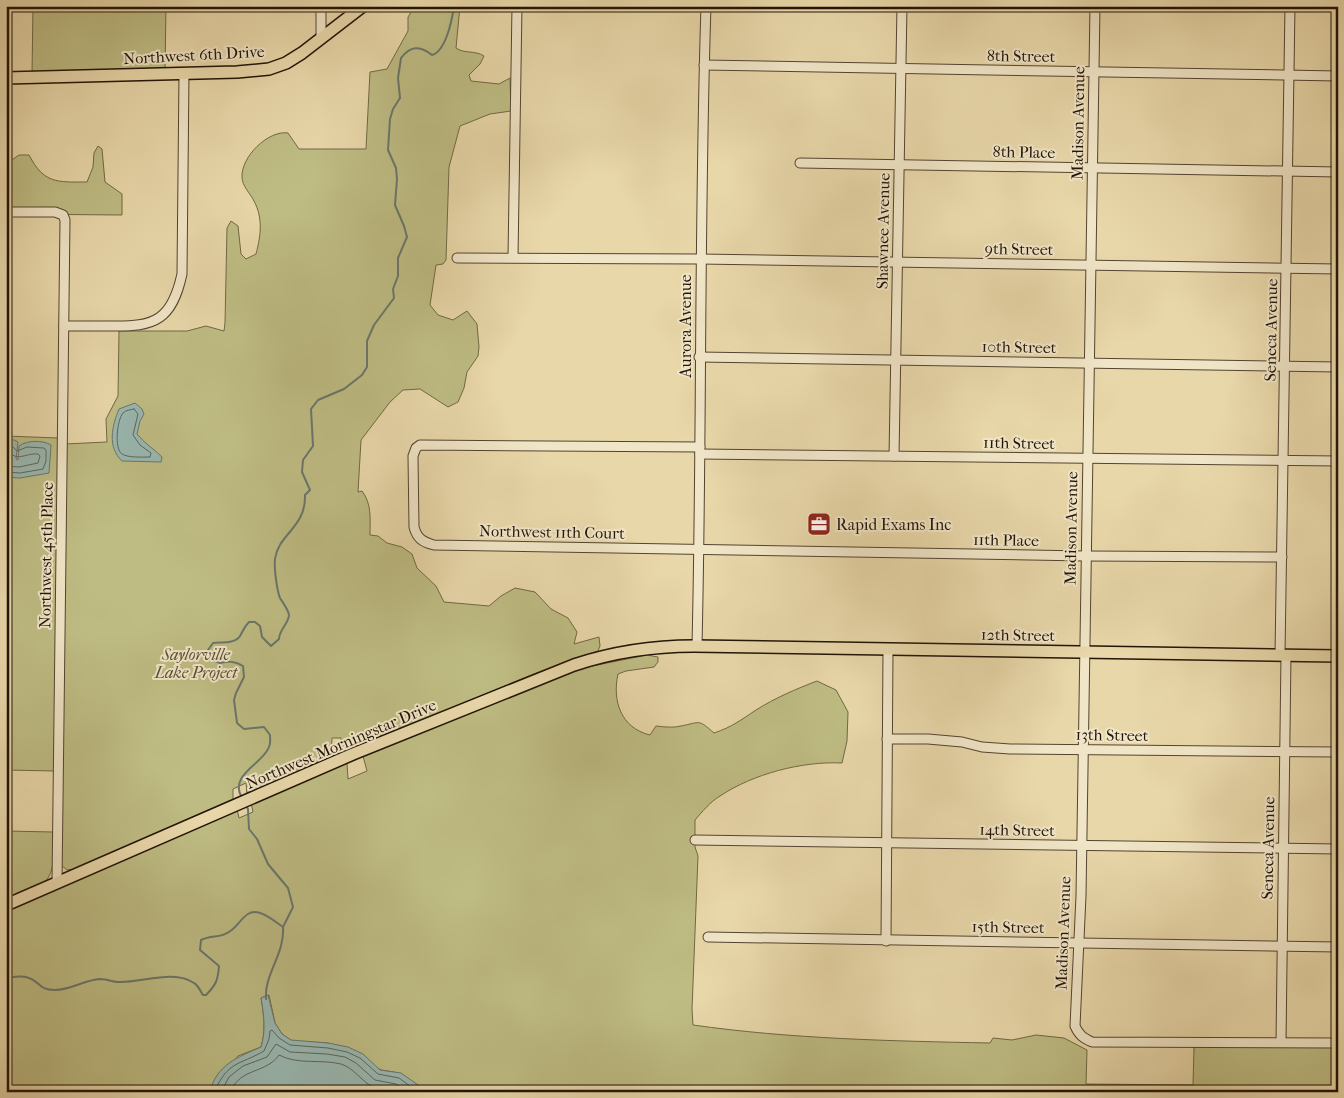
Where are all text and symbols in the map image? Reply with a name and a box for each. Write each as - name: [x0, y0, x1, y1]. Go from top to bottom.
- street label: Northwest 6th Drive: [123, 42, 265, 68]
- street label: 8th Street: [987, 46, 1056, 66]
- street label: Madison Avenue: [1068, 66, 1088, 180]
- street label: 8th Place: [993, 142, 1056, 162]
- street label: Shawnee Avenue: [872, 173, 894, 289]
- street label: 9th Street: [984, 239, 1054, 259]
- street label: Aurora Avenue: [676, 274, 695, 379]
- street label: Seneca Avenue: [1261, 278, 1281, 382]
- street label: 10th Street: [981, 337, 1057, 357]
- street label: 11th Street: [983, 433, 1055, 453]
- street label: Madison Avenue: [1061, 471, 1081, 585]
- street label: Northwest 45th Place: [35, 482, 57, 628]
- office icon: Rapid Exams Inc: [806, 511, 832, 537]
- place label: Rapid Exams Inc: [836, 515, 951, 534]
- street label: Northwest 11th Court: [479, 521, 625, 543]
- street label: 11th Place: [973, 530, 1039, 550]
- street label: 12th Street: [981, 625, 1056, 645]
- park label: Saylorville Lake Project: [154, 645, 238, 682]
- street label: Northwest Morningstar Drive: [243, 695, 439, 793]
- street label: 13th Street: [1076, 725, 1149, 745]
- street label: Seneca Avenue: [1258, 796, 1278, 900]
- street label: 14th Street: [979, 820, 1055, 840]
- street label: Madison Avenue: [1052, 876, 1074, 990]
- street label: 15th Street: [971, 917, 1045, 937]

